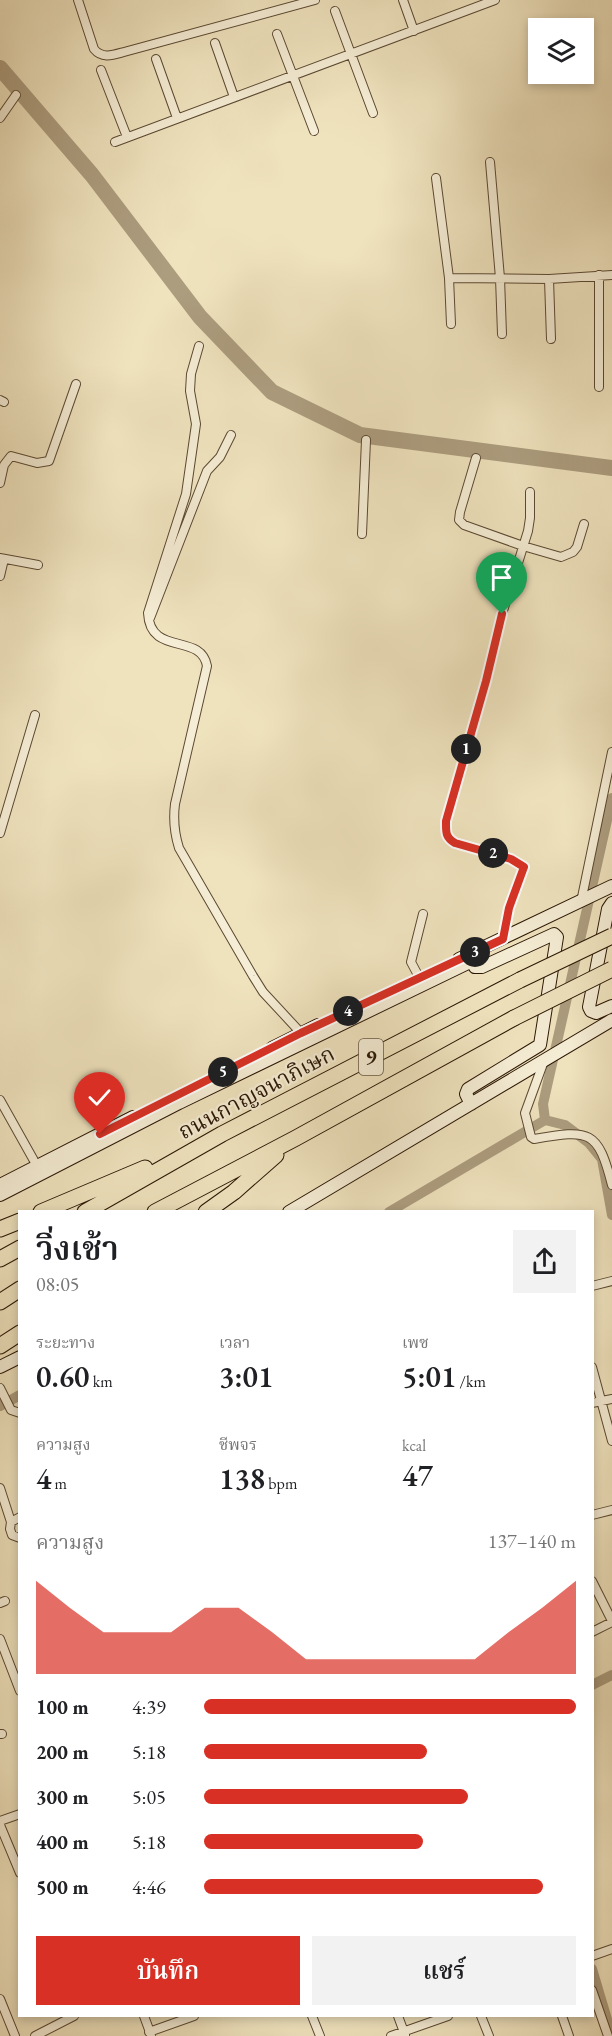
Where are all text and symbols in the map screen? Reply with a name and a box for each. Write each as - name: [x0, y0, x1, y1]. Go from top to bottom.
- map controls: [528, 18, 594, 84]
- button: layers: [528, 18, 594, 84]
- pin: [476, 552, 527, 614]
- icon: arrive: [485, 561, 518, 594]
- pin: 1: [451, 734, 481, 764]
- text: 1: [462, 738, 470, 759]
- pin: 2: [478, 838, 508, 868]
- text: 2: [489, 842, 497, 863]
- pin: 3: [460, 937, 490, 967]
- text: 3: [471, 941, 479, 962]
- pin: 4: [333, 996, 363, 1026]
- text: 4: [344, 1000, 352, 1021]
- street label: ถนนกาญจนาภิเษก: [173, 1039, 340, 1146]
- road number: 9: [359, 1039, 383, 1075]
- pin: 5: [208, 1057, 238, 1087]
- text: 5: [219, 1061, 227, 1082]
- pin: [74, 1072, 125, 1134]
- icon: check: [83, 1081, 116, 1114]
- text: วิ่งเช้า: [36, 1227, 119, 1270]
- button: share: [513, 1230, 576, 1293]
- text: 08:05: [36, 1271, 79, 1297]
- text: ระยะทาง: [36, 1332, 95, 1353]
- text: เวลา: [219, 1332, 250, 1353]
- text: เพซ: [402, 1332, 429, 1353]
- text: 0.60: [36, 1357, 89, 1396]
- text: 3:01: [219, 1357, 273, 1396]
- text: 5:01: [402, 1357, 456, 1396]
- text: km: [89, 1371, 113, 1392]
- text: /km: [456, 1371, 486, 1392]
- text: ความสูง: [36, 1434, 91, 1455]
- text: ชีพจร: [219, 1434, 257, 1455]
- text: kcal: [402, 1435, 426, 1456]
- text: 47: [402, 1456, 433, 1495]
- text: 4: [36, 1459, 51, 1498]
- text: 138: [219, 1459, 265, 1498]
- text: m: [51, 1473, 67, 1494]
- text: bpm: [265, 1473, 297, 1494]
- text: 137–140 m: [488, 1528, 576, 1554]
- text: ความสูง: [36, 1529, 104, 1555]
- text: 100 m: [36, 1694, 89, 1720]
- text: 4:39: [132, 1694, 166, 1720]
- text: 200 m: [36, 1739, 89, 1765]
- text: 5:18: [132, 1739, 166, 1765]
- text: 300 m: [36, 1784, 89, 1810]
- text: 5:05: [132, 1784, 166, 1810]
- text: 400 m: [36, 1829, 89, 1855]
- text: 5:18: [132, 1829, 166, 1855]
- text: 500 m: [36, 1874, 89, 1900]
- text: 4:46: [132, 1874, 166, 1900]
- button: บันทึก: [36, 1936, 300, 2005]
- button: แชร์: [312, 1936, 576, 2005]

